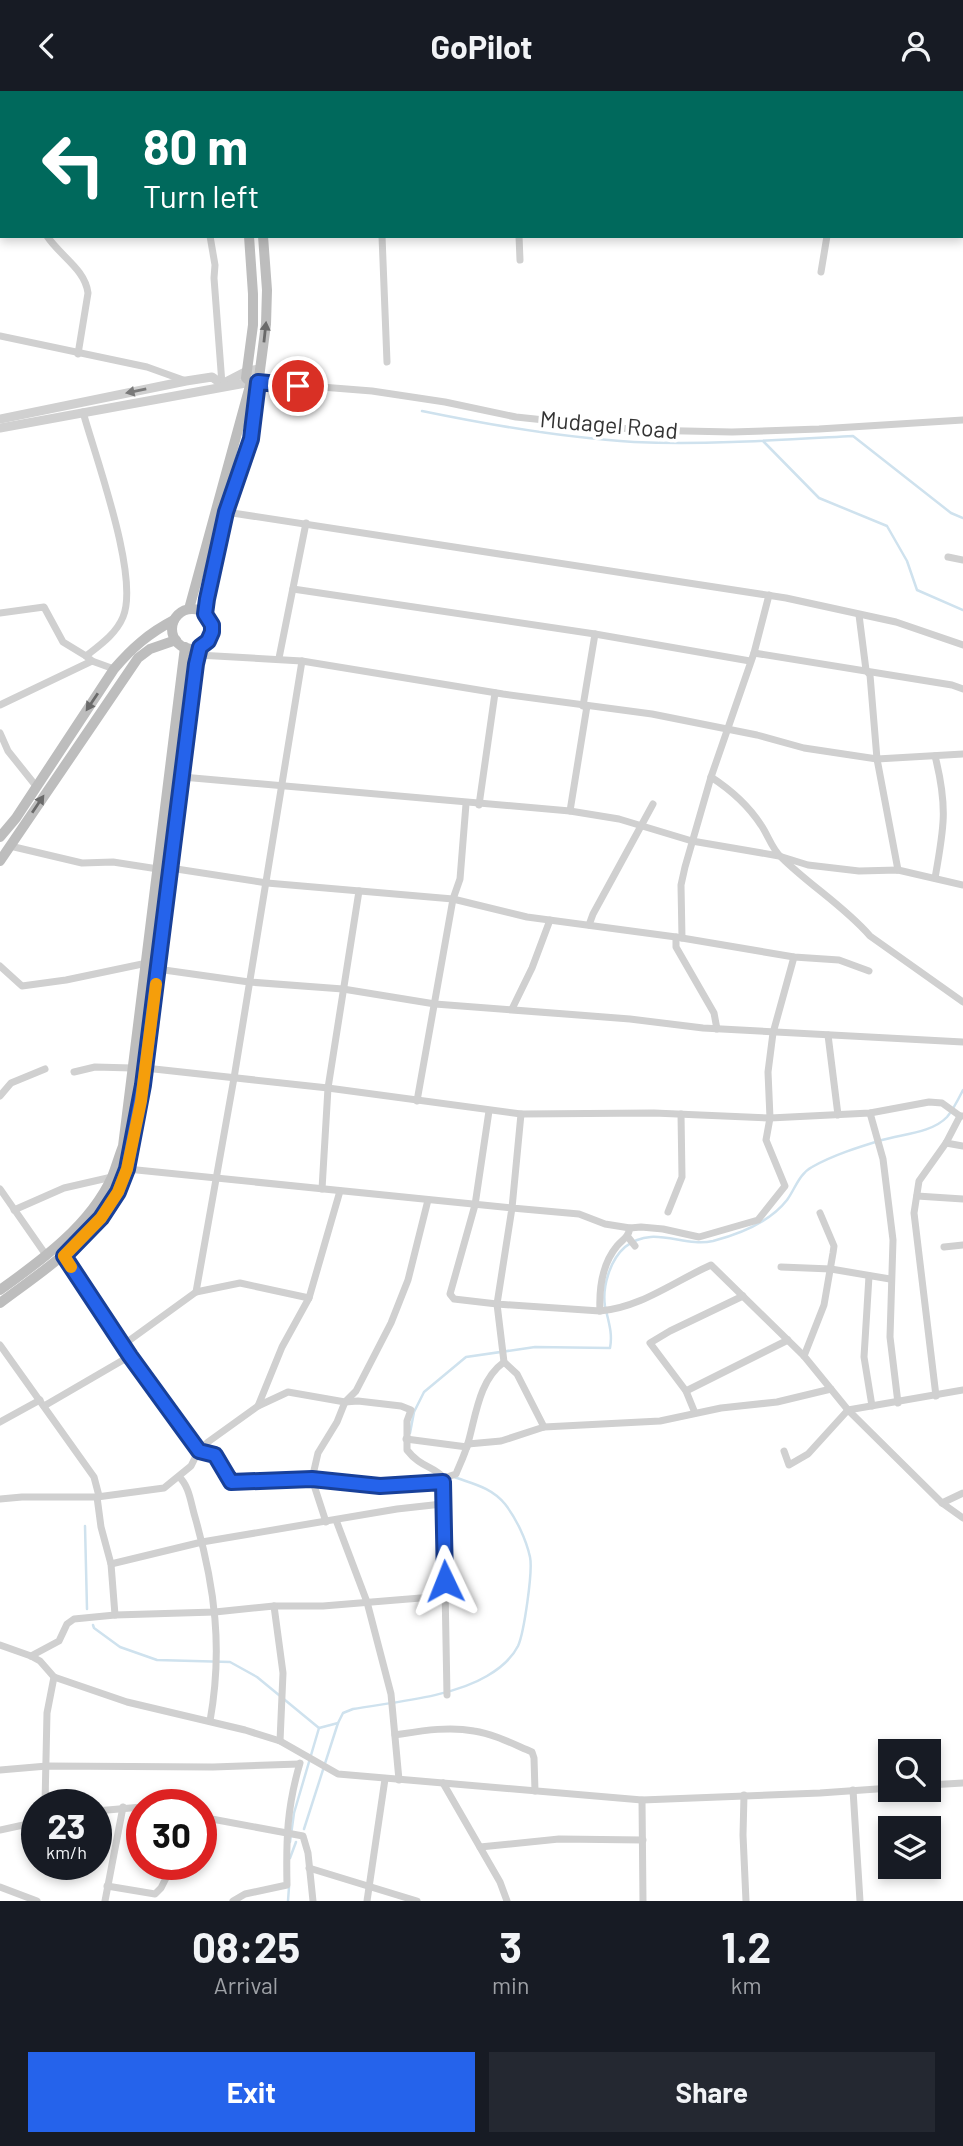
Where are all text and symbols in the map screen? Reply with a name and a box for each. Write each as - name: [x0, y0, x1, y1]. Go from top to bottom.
- icon: back: [28, 27, 66, 65]
- text: GoPilot: [431, 27, 532, 65]
- icon: person: [897, 27, 935, 65]
- text: 80 m: [143, 116, 248, 175]
- icon: left: [28, 119, 119, 210]
- text: Turn left: [143, 176, 260, 214]
- one-way arrow: [259, 321, 270, 343]
- pin: [268, 356, 328, 416]
- icon: arrive: [279, 367, 317, 405]
- one-way arrow: [125, 386, 147, 397]
- street label: Mudagel Road: [539, 404, 679, 444]
- one-way arrow: [86, 692, 99, 711]
- one-way arrow: [31, 795, 45, 813]
- position arrow: [408, 1544, 482, 1618]
- map controls: [878, 1739, 941, 1879]
- button: search: [878, 1739, 941, 1802]
- speed limit sign: 30: [126, 1789, 217, 1880]
- text: 23: [47, 1804, 86, 1846]
- button: layers: [878, 1816, 941, 1879]
- text: km/h: [46, 1841, 87, 1863]
- text: 08:25: [192, 1921, 300, 1971]
- text: 3: [499, 1921, 522, 1971]
- text: 1.2: [721, 1921, 771, 1971]
- text: Arrival: [214, 1971, 278, 1999]
- text: min: [492, 1971, 529, 1999]
- text: km: [731, 1971, 761, 1999]
- button: Exit: [28, 2052, 475, 2132]
- button: Share: [489, 2052, 935, 2132]

